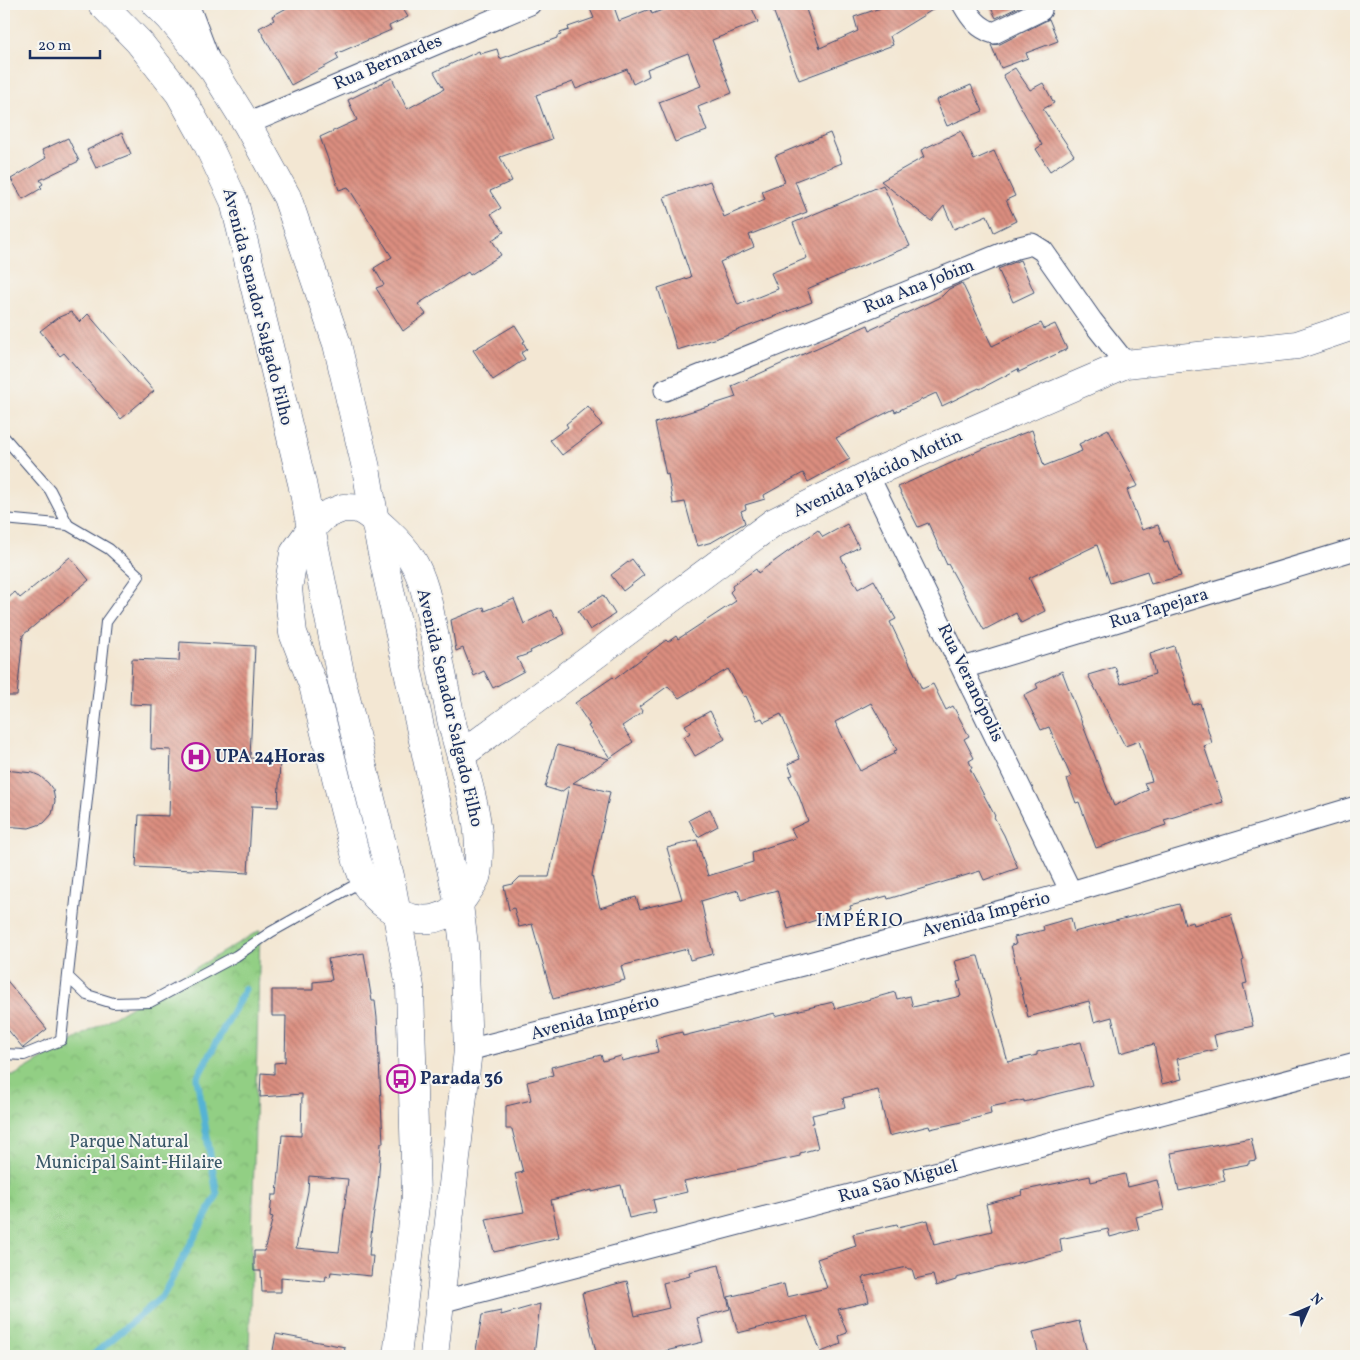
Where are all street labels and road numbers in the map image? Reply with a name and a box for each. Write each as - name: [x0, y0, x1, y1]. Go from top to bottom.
- street label: Rua Bernardes: [330, 29, 446, 97]
- street label: Avenida Senador Salgado Filho: [215, 186, 299, 428]
- street label: Rua Ana Jobim: [860, 253, 978, 321]
- street label: Avenida Plácido Mottin: [789, 424, 967, 524]
- street label: Rua Tapejara: [1106, 582, 1212, 636]
- street label: Avenida Senador Salgado Filho: [409, 586, 489, 830]
- street label: Rua Veranópolis: [931, 620, 1009, 746]
- street label: Avenida Império: [919, 886, 1053, 944]
- street label: Avenida Império: [528, 989, 662, 1047]
- street label: Rua São Miguel: [836, 1154, 960, 1210]

